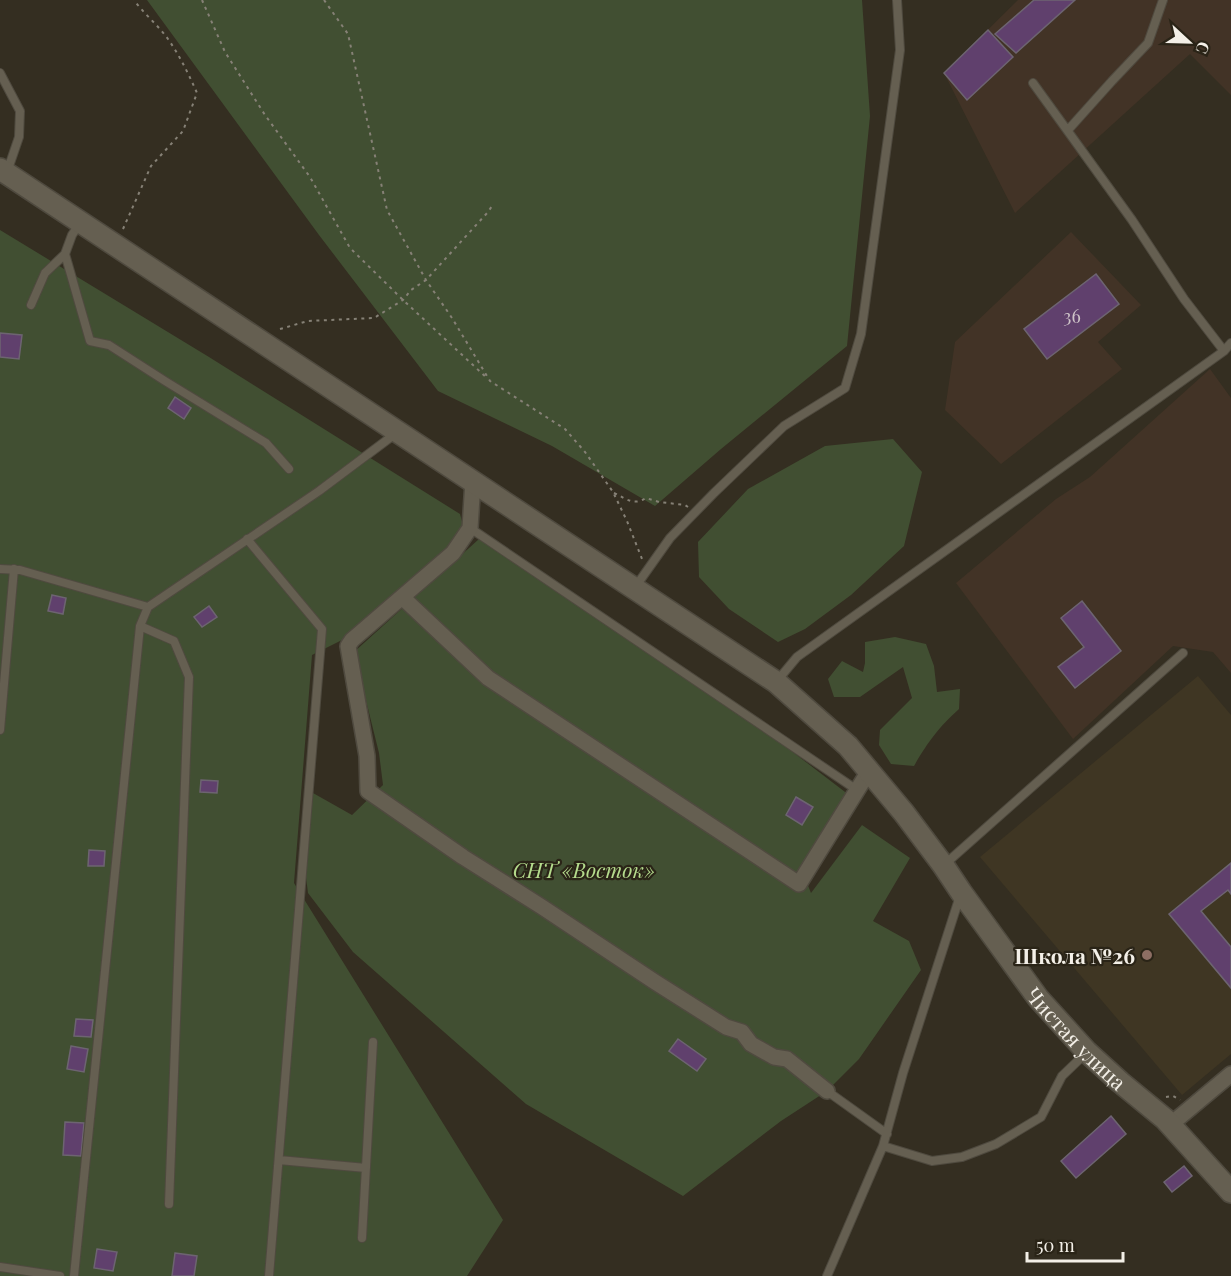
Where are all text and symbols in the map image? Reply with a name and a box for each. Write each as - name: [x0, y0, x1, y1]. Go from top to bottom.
- north arrow: [1159, 12, 1219, 72]
- text: С: [1192, 39, 1215, 57]
- house number: 36: [1063, 304, 1081, 328]
- park label: СНТ «Восток»: [513, 855, 655, 883]
- place label: Школа №26: [1015, 941, 1135, 969]
- marker: Школа №26: [1140, 948, 1154, 962]
- street label: Чистая улица: [1020, 981, 1133, 1096]
- scale bar: [1027, 1225, 1123, 1263]
- text: 50 m: [1036, 1233, 1075, 1257]

